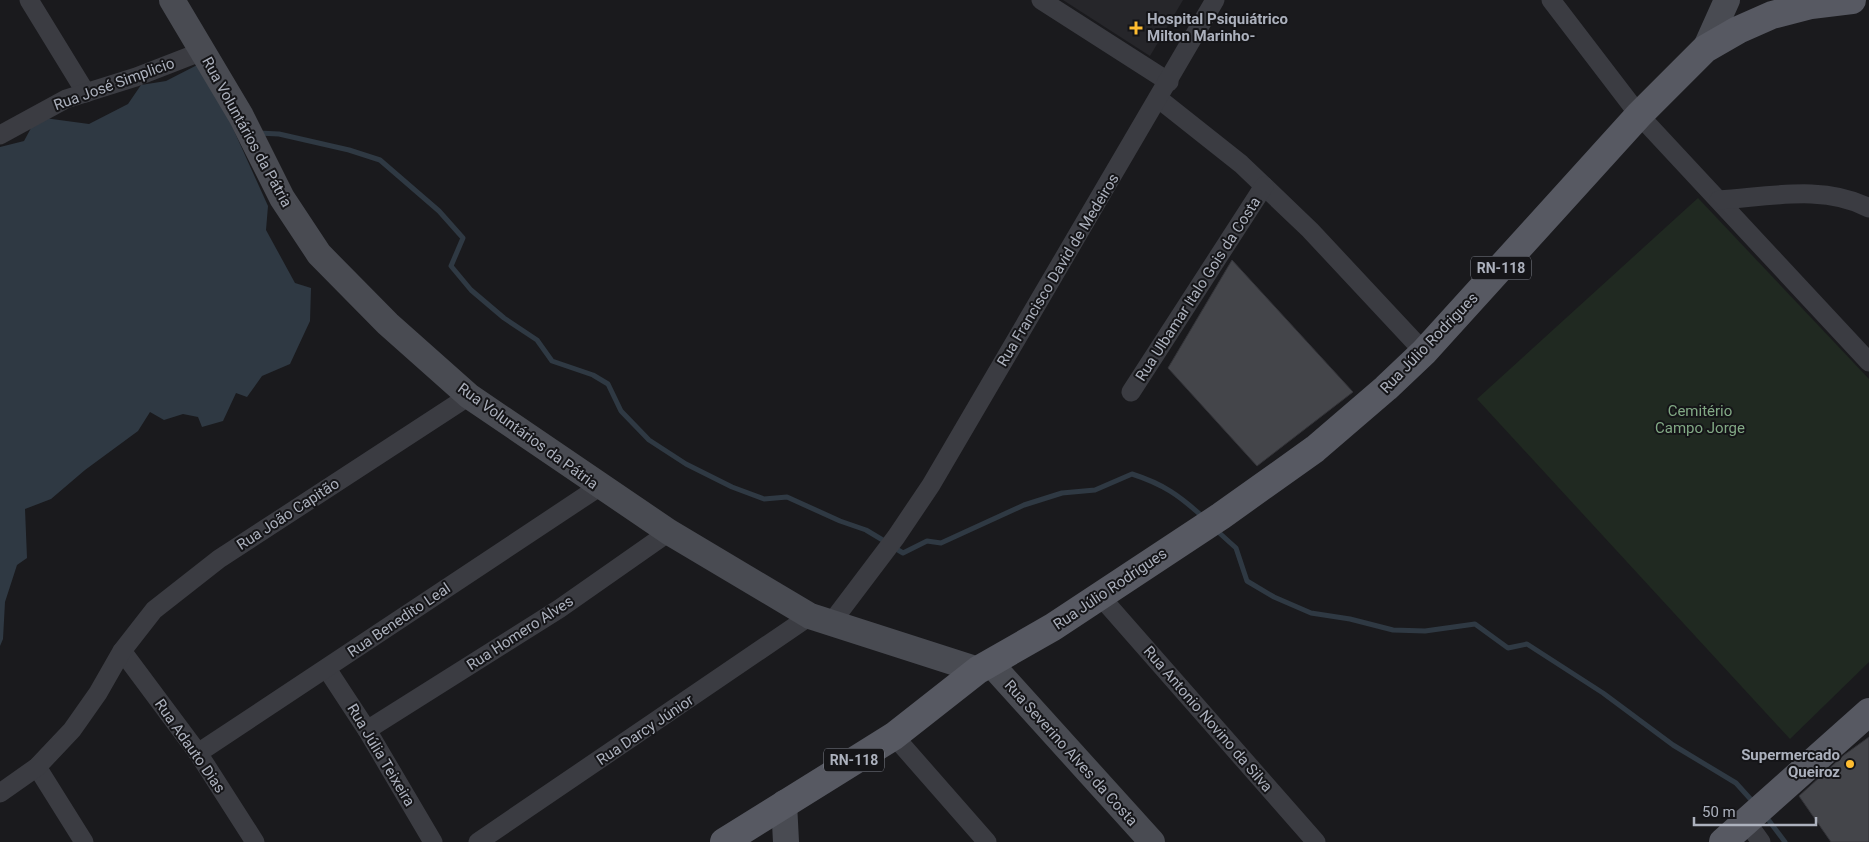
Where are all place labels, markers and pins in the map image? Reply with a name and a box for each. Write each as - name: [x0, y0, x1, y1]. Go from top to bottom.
- place label: Hospital Psiquiátrico Milton Marinho-: [1147, 10, 1288, 45]
- marker: Hospital Psiquiátrico Milton Marinho-: [1129, 21, 1143, 35]
- place label: Supermercado Queiroz: [1741, 746, 1840, 781]
- marker: Supermercado Queiroz: [1844, 758, 1856, 770]

